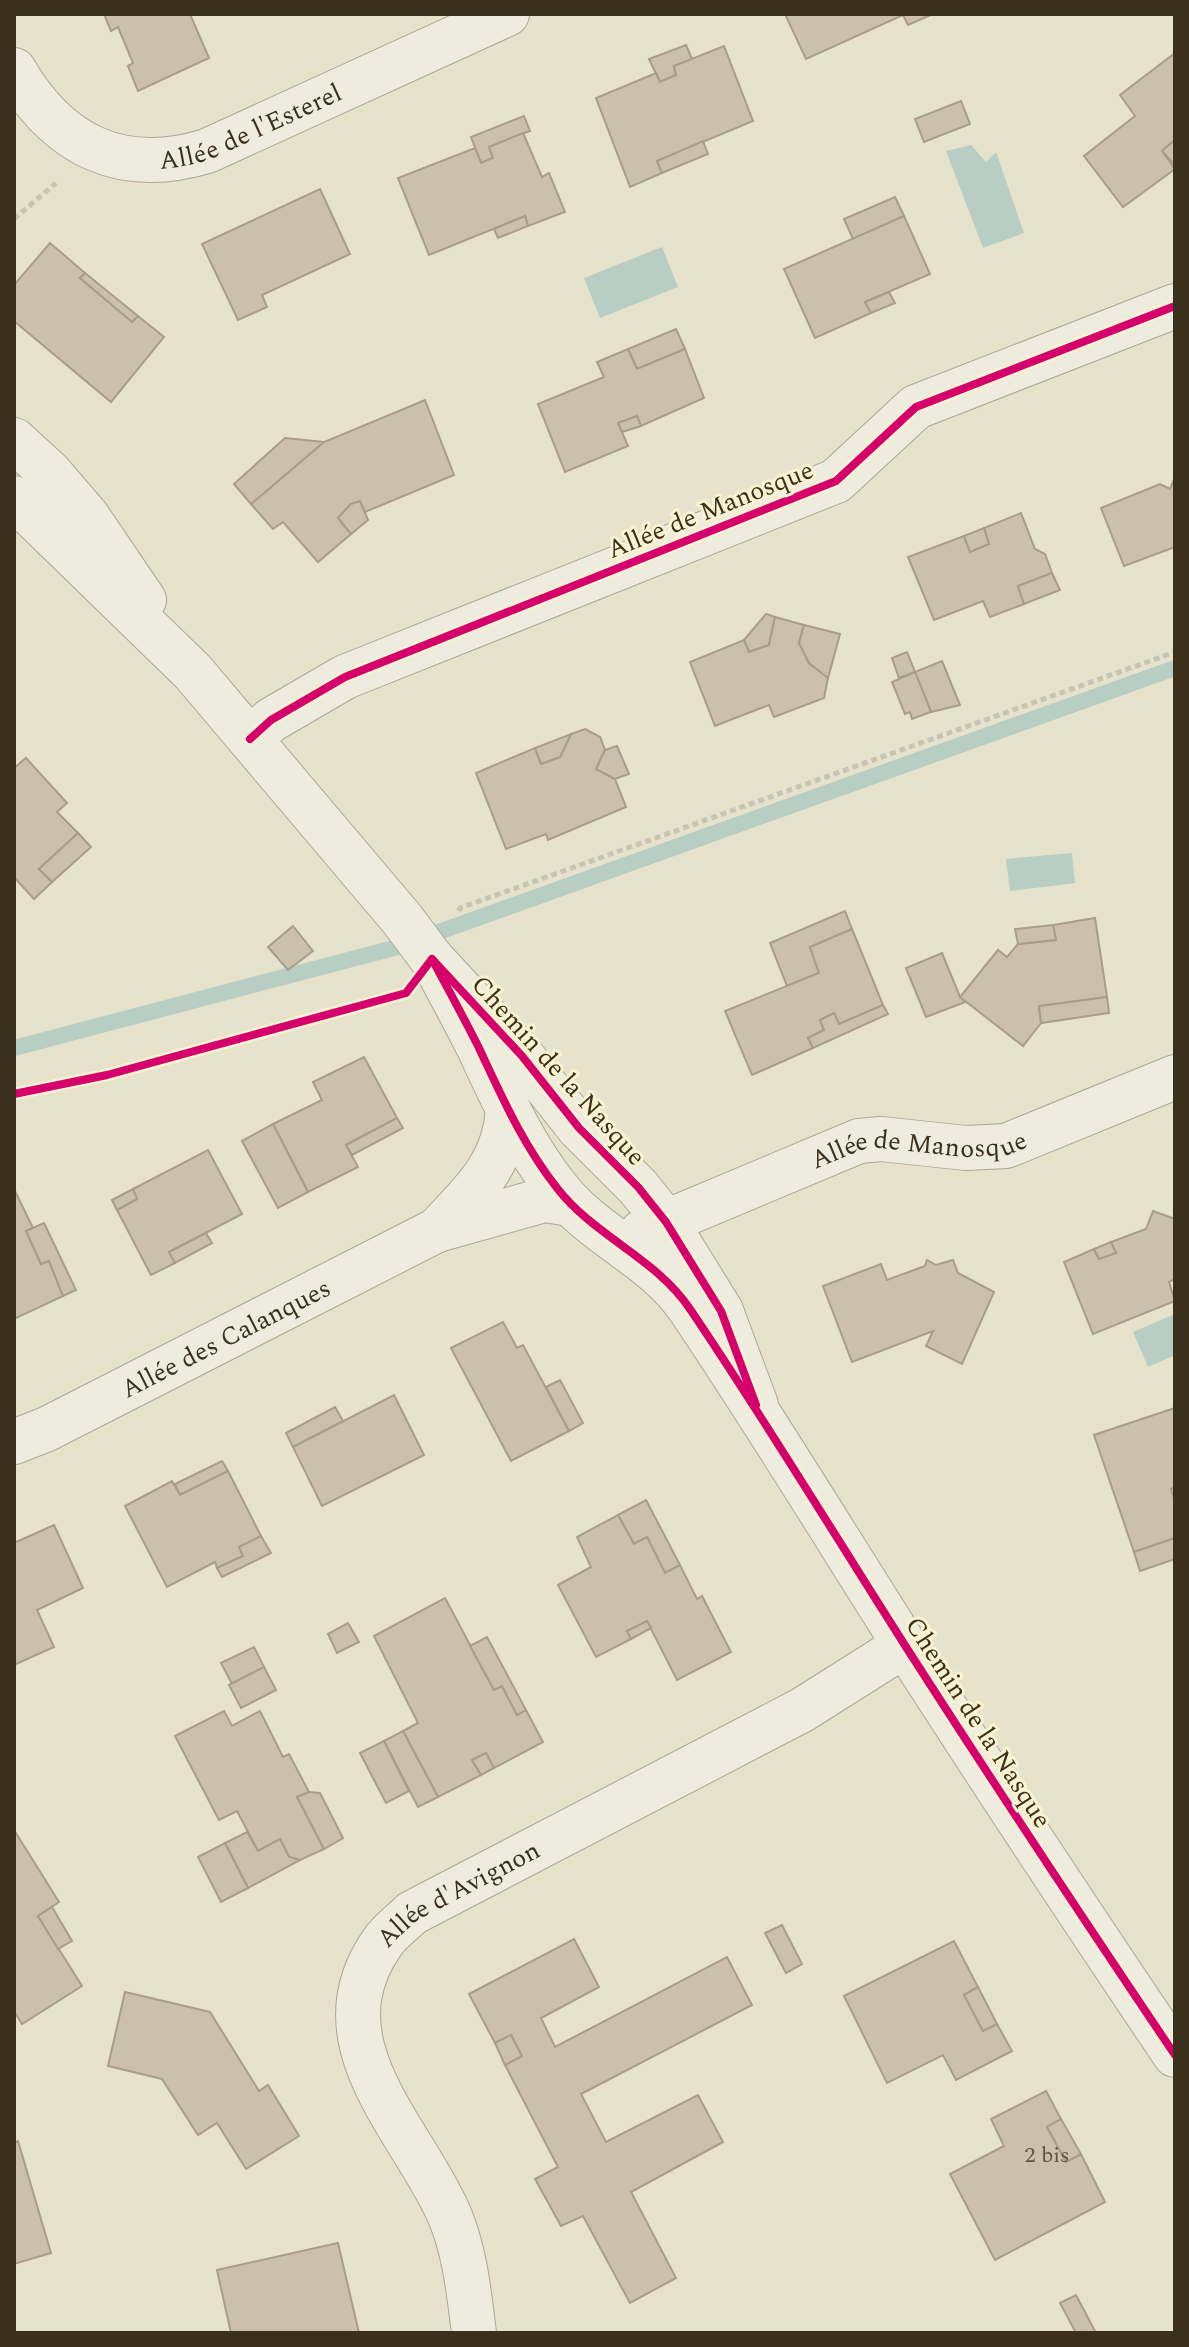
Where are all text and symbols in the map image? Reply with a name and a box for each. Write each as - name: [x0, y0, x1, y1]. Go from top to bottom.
- street label: Allée de l'Esterel: [157, 73, 348, 181]
- street label: Allée de Manosque: [601, 450, 820, 570]
- street label: Chemin de la Nasque: [461, 966, 655, 1175]
- street label: Allée de Manosque: [804, 1119, 1033, 1180]
- street label: Allée des Calanques: [114, 1268, 338, 1409]
- street label: Chemin de la Nasque: [895, 1609, 1062, 1836]
- street label: Allée d'Avignon: [367, 1831, 547, 1957]
- house number: 2 bis: [1024, 2139, 1070, 2172]

